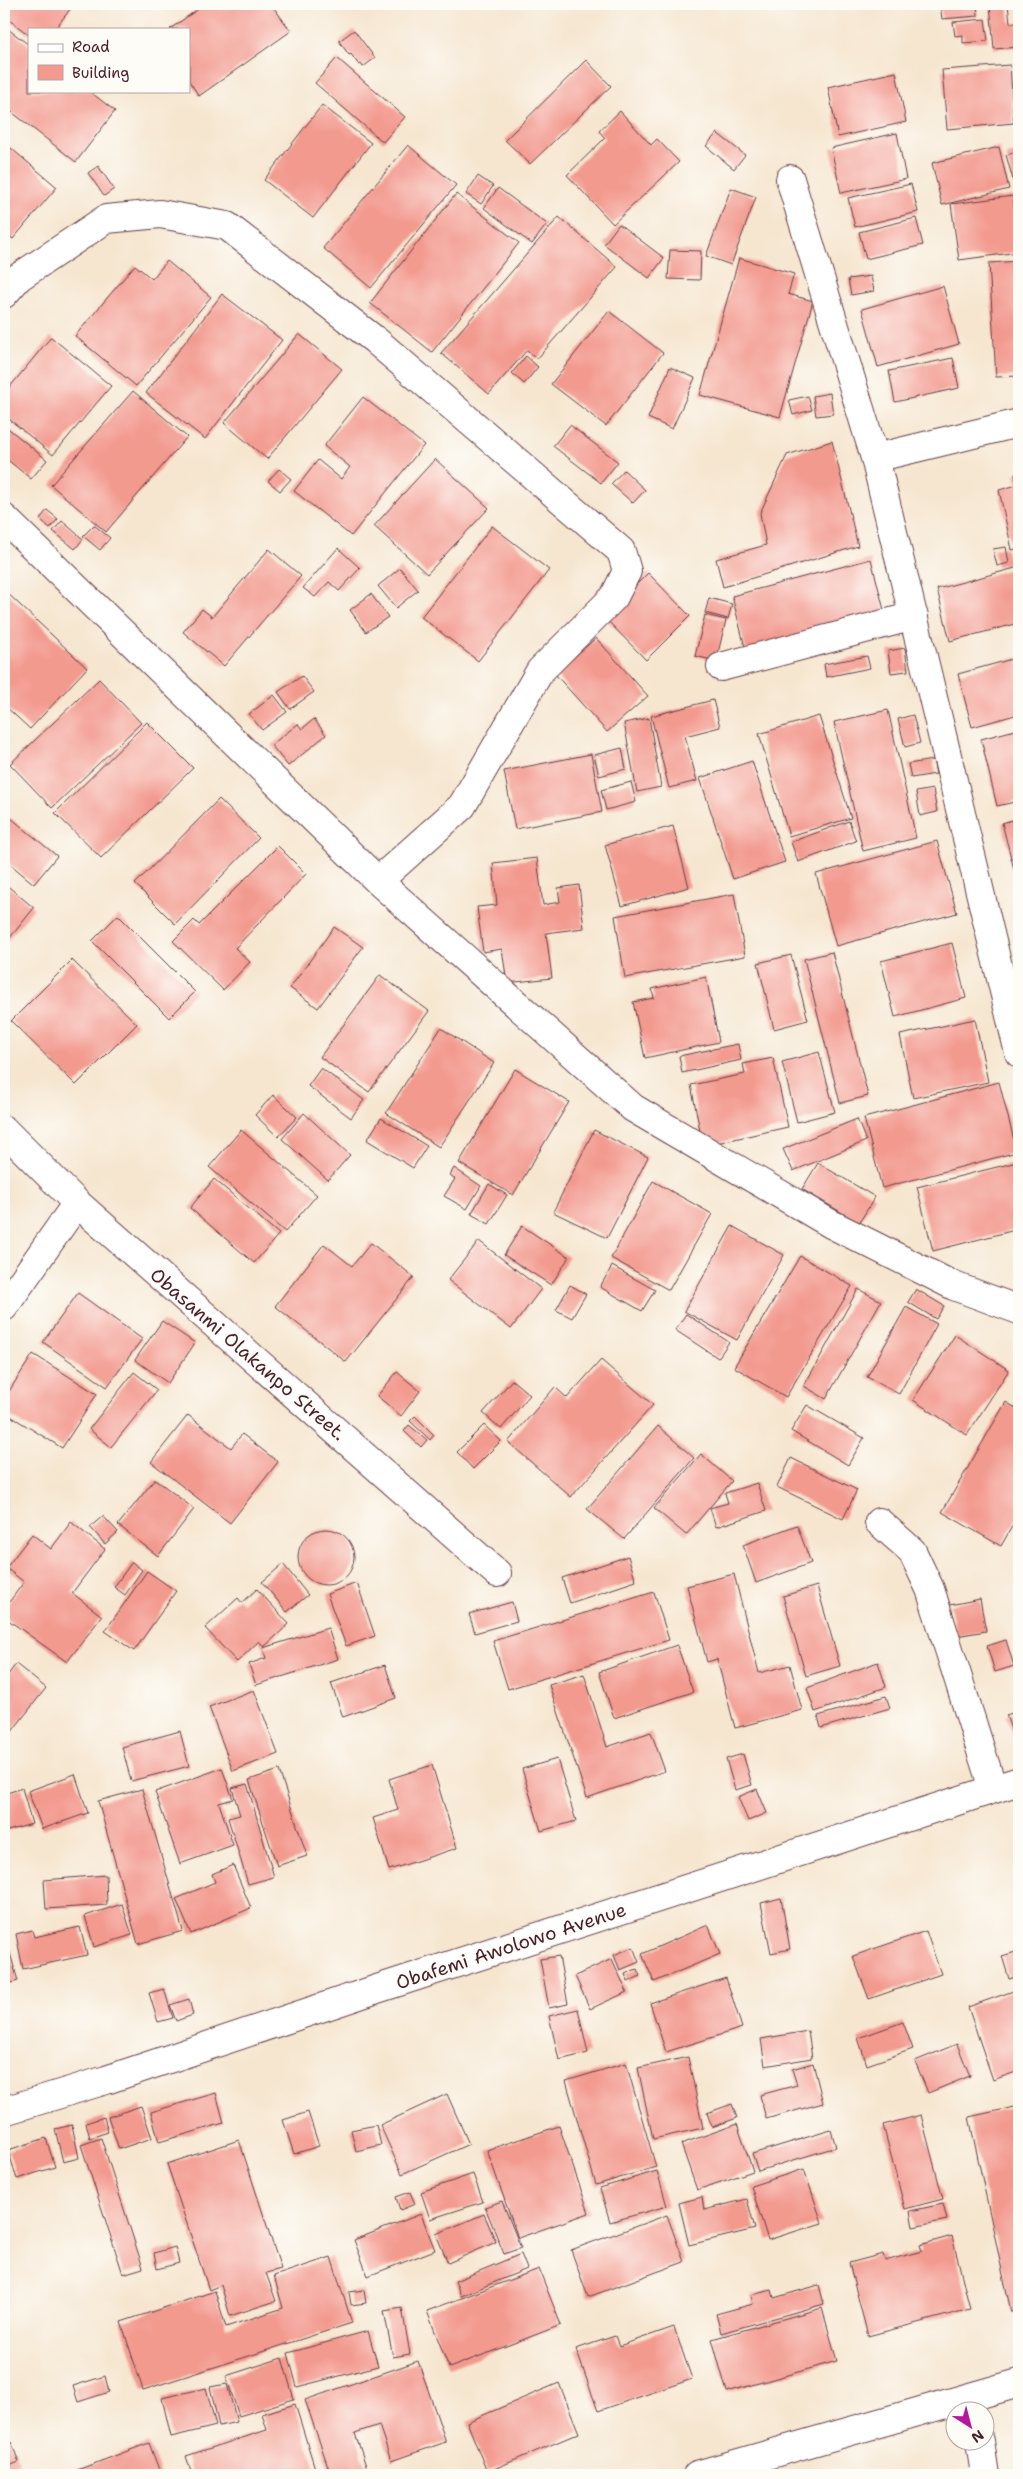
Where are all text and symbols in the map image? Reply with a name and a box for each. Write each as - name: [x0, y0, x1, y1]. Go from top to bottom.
- legend: [28, 28, 190, 92]
- text: Road: [72, 37, 110, 57]
- text: Building: [72, 63, 129, 83]
- street label: Obasanmi Olakanpo Street.: [145, 1262, 351, 1446]
- street label: Obafemi Awolowo Avenue: [393, 1897, 629, 1995]
- north arrow: [946, 2402, 996, 2452]
- text: N: [968, 2426, 987, 2447]

